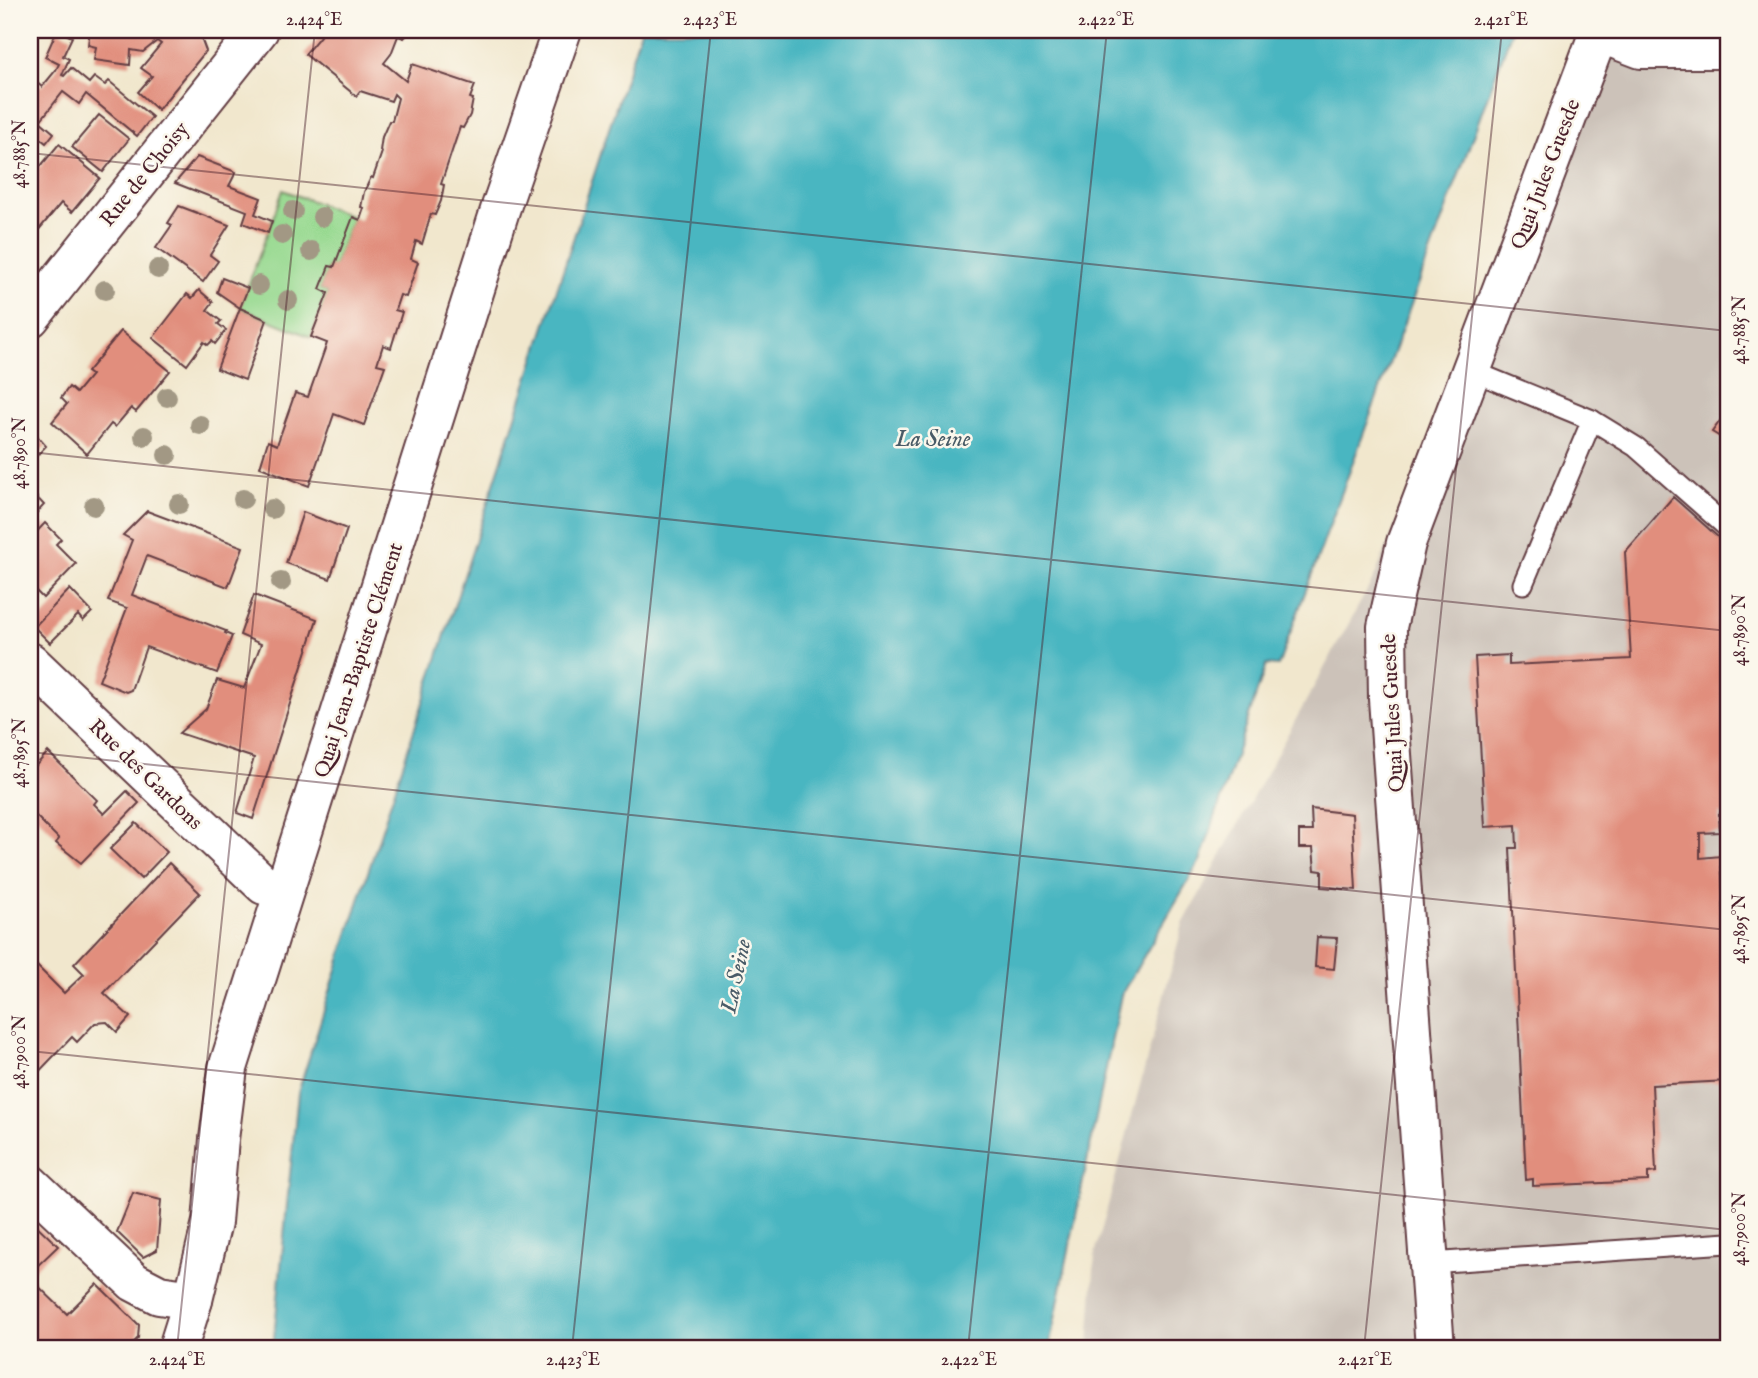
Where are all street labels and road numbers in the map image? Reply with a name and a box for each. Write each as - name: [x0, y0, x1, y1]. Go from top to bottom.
- street label: Quai Jules Guesde: [1505, 95, 1588, 254]
- street label: Rue de Choisy: [95, 117, 196, 233]
- street label: Quai Jean-Baptiste Clément: [309, 540, 410, 781]
- street label: Quai Jules Guesde: [1376, 632, 1411, 793]
- street label: Rue des Gardons: [82, 714, 208, 836]

